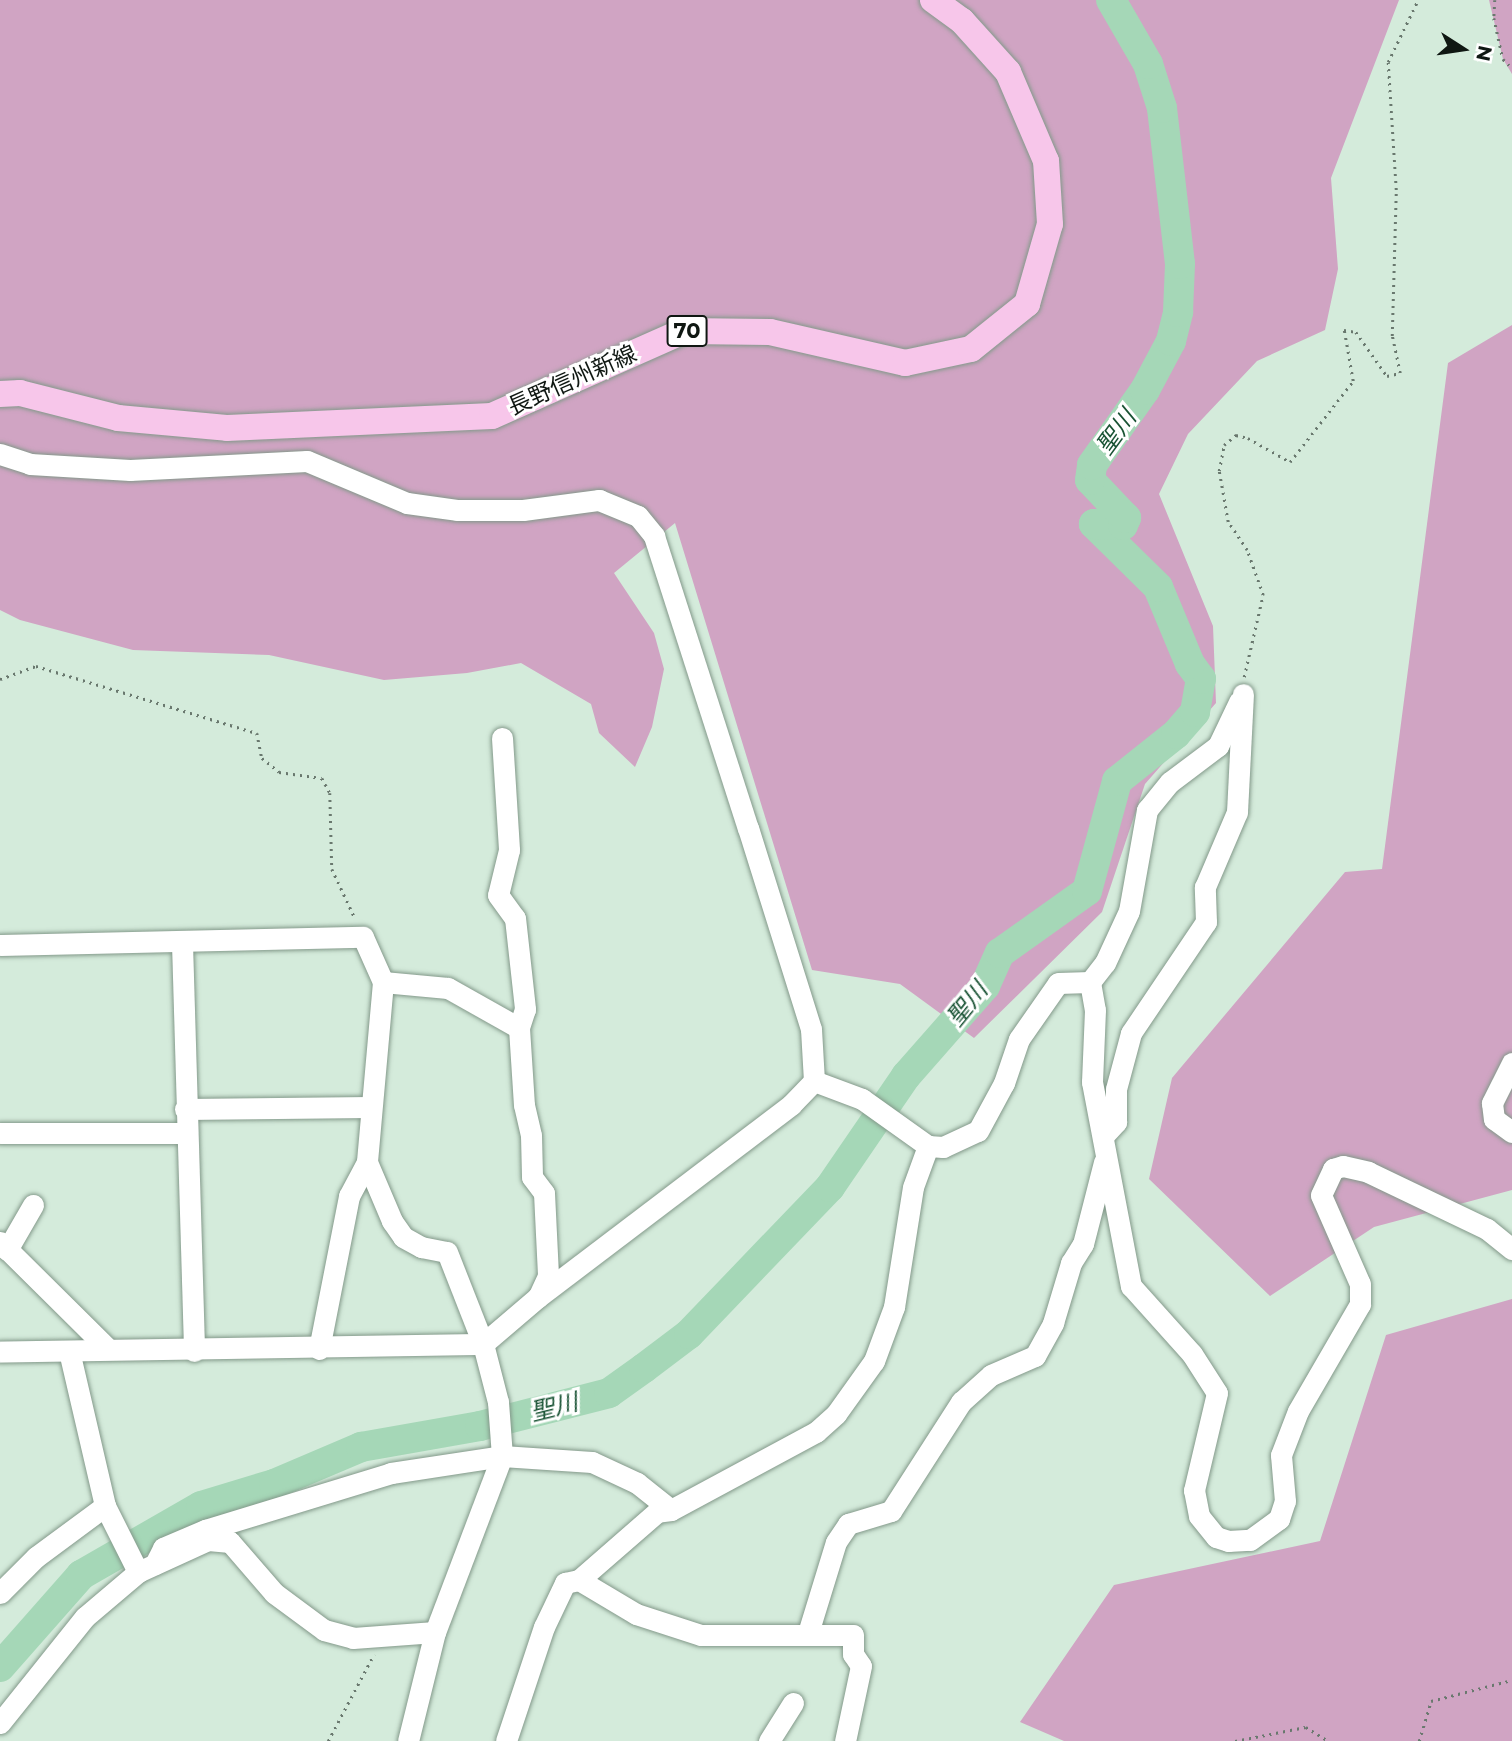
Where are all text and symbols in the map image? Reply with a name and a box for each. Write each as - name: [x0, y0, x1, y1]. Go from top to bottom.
- north arrow: [1428, 14, 1498, 84]
- text: N: [1471, 44, 1497, 63]
- road number: 70: [666, 314, 708, 348]
- street label: 長野信州新線: [503, 339, 641, 421]
- water label: 聖川: [1090, 404, 1142, 460]
- water label: 聖川: [941, 976, 993, 1032]
- water label: 聖川: [527, 1387, 581, 1427]

